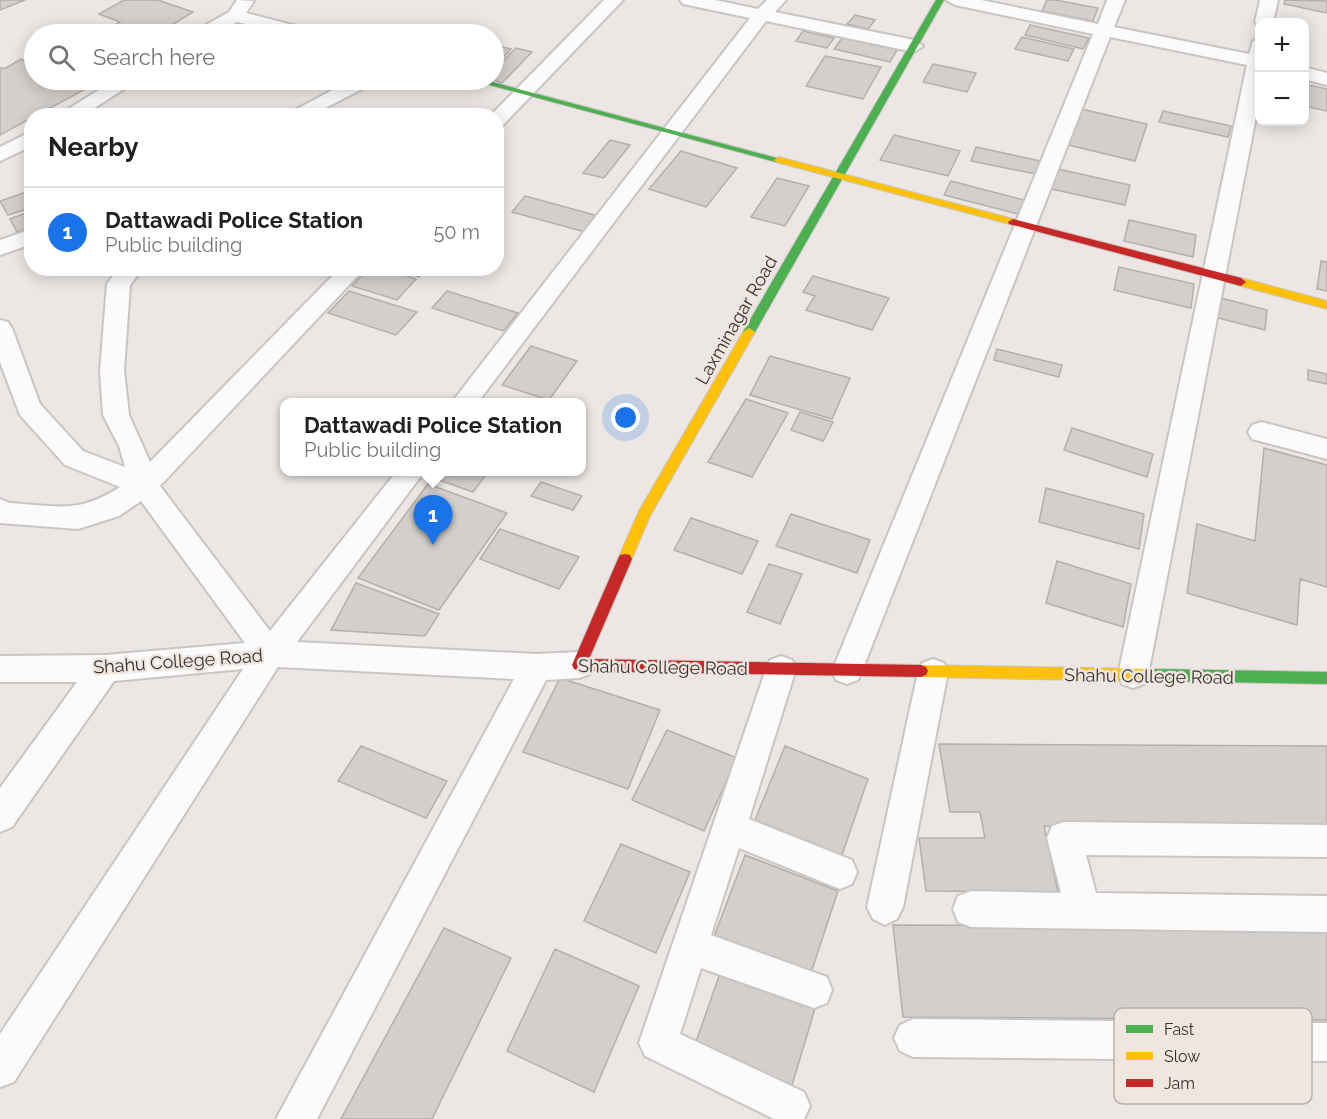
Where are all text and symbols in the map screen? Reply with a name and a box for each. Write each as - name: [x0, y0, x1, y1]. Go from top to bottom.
- map controls: [1255, 18, 1309, 126]
- button: +: [1255, 18, 1309, 72]
- search box: [24, 24, 504, 90]
- icon: search: [45, 41, 78, 74]
- text: Search here: [93, 44, 215, 70]
- button: −: [1255, 72, 1309, 126]
- text: Nearby: [48, 132, 138, 162]
- text: Dattawadi Police Station: [105, 207, 363, 233]
- text: 1: [63, 220, 72, 244]
- text: 50 m: [433, 220, 480, 244]
- text: Public building: [105, 233, 242, 257]
- street label: Laxminagar Road: [691, 252, 781, 388]
- popup: [280, 398, 586, 476]
- your location: [611, 403, 640, 432]
- text: Dattawadi Police Station: [304, 412, 562, 438]
- text: Public building: [304, 438, 441, 462]
- pin: 1: [414, 496, 452, 545]
- street label: Shahu College Road: [93, 645, 263, 677]
- street label: Shahu College Road: [578, 655, 748, 679]
- street label: Shahu College Road: [1064, 664, 1234, 688]
- legend: [1114, 1008, 1312, 1104]
- text: Fast: [1164, 1020, 1195, 1039]
- text: Slow: [1164, 1047, 1200, 1066]
- text: Jam: [1164, 1074, 1195, 1093]

